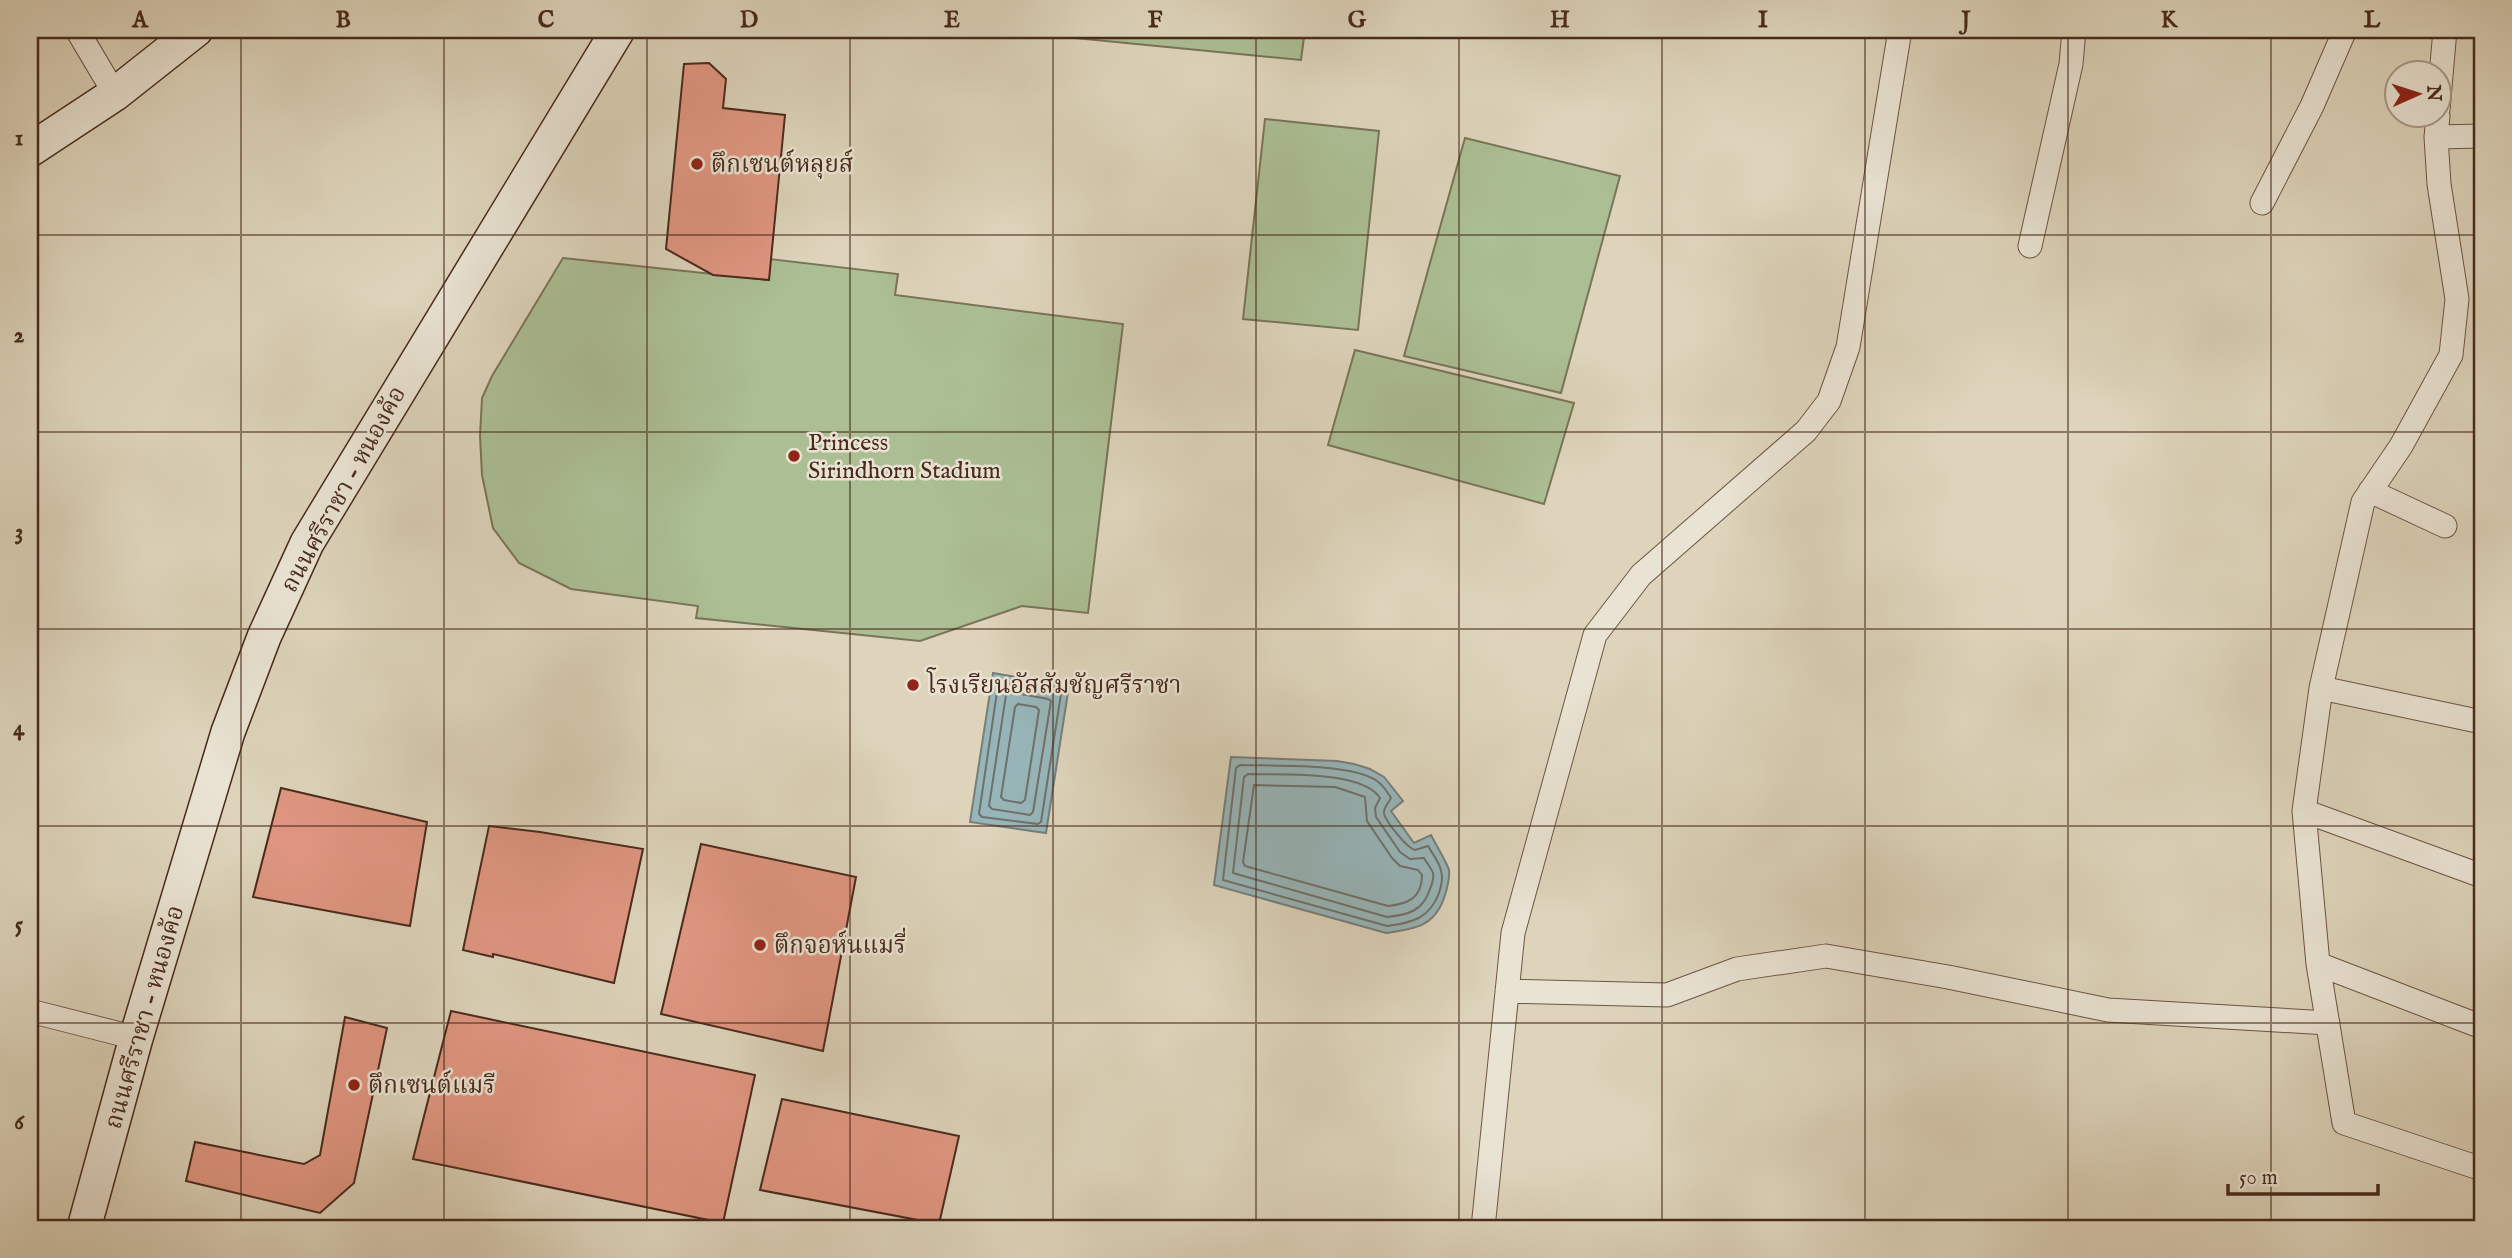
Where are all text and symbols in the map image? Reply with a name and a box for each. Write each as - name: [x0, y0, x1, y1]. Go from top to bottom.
- text: A: [131, 6, 149, 35]
- text: B: [335, 6, 351, 35]
- text: C: [538, 6, 555, 35]
- text: D: [740, 6, 758, 35]
- text: E: [944, 6, 960, 35]
- text: F: [1148, 6, 1163, 35]
- text: G: [1348, 6, 1367, 35]
- text: H: [1550, 6, 1570, 35]
- text: I: [1758, 6, 1768, 35]
- text: J: [1958, 6, 1971, 35]
- text: K: [2161, 6, 2179, 35]
- text: L: [2364, 6, 2381, 35]
- north arrow: [2382, 60, 2452, 130]
- text: N: [2421, 83, 2445, 103]
- text: 1: [15, 124, 23, 153]
- place label: ตึกเซนต์หลุยส์: [711, 148, 853, 181]
- marker: ตึกเซนต์หลุยส์: [689, 156, 705, 172]
- text: 2: [14, 321, 25, 350]
- street label: ถนนศรีราชา - หนองค้อ: [275, 381, 414, 598]
- place label: Princess Sirindhorn Stadium: [808, 428, 1001, 487]
- marker: Princess Sirindhorn Stadium: [786, 448, 802, 464]
- text: 3: [15, 518, 23, 547]
- place label: โรงเรียนอัสสัมชัญศรีราชา: [926, 667, 1181, 702]
- marker: โรงเรียนอัสสัมชัญศรีราชา: [905, 677, 921, 693]
- text: 4: [13, 714, 25, 743]
- street label: ถนนศรีราชา - หนองค้อ: [99, 902, 192, 1133]
- text: 5: [15, 911, 24, 940]
- place label: ตึกจอห์นแมรี่: [774, 927, 906, 962]
- marker: ตึกจอห์นแมรี่: [752, 937, 768, 953]
- place label: ตึกเซนต์แมรี: [368, 1069, 495, 1102]
- marker: ตึกเซนต์แมรี: [346, 1077, 362, 1093]
- text: 6: [14, 1108, 25, 1137]
- scale bar: [2228, 1153, 2379, 1197]
- text: 50 m: [2239, 1165, 2278, 1192]

